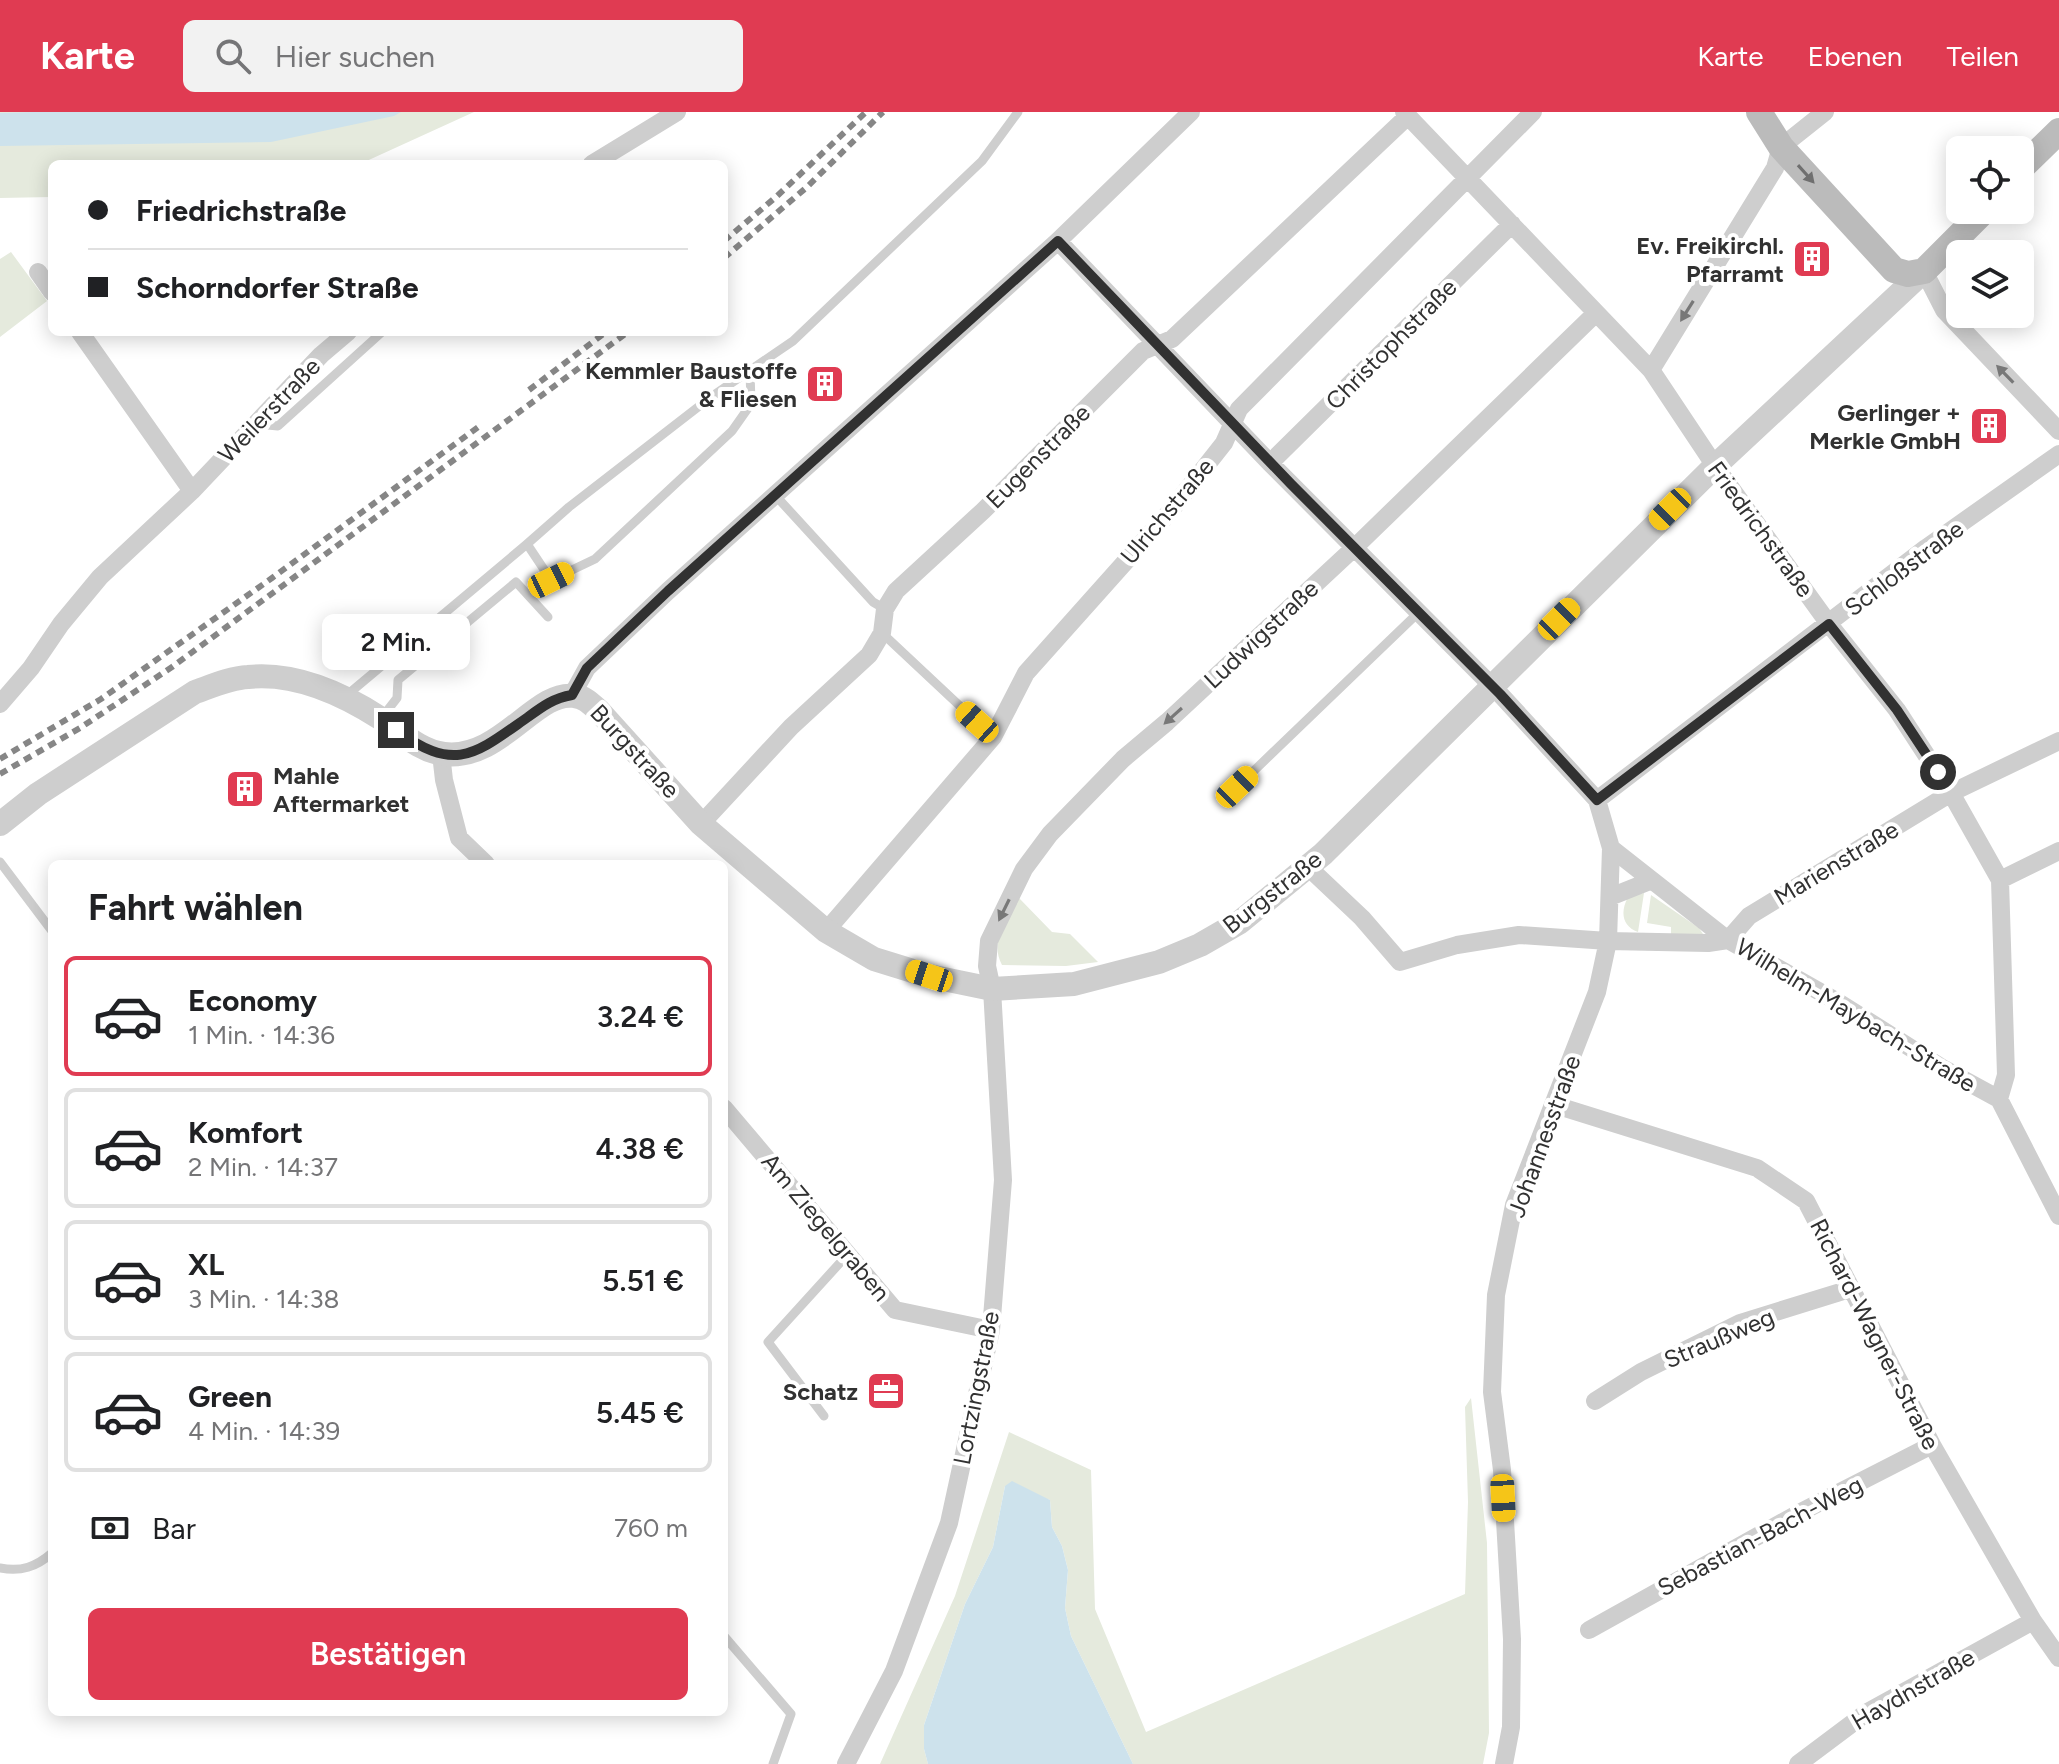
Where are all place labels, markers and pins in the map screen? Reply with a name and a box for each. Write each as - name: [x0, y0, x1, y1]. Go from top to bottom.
- place label: Ev. Freikirchl. Pfarramt: [1636, 231, 1784, 288]
- building icon: Ev. Freikirchl. Pfarramt: [1791, 238, 1833, 280]
- place label: Kemmler Baustoffe & Fliesen: [585, 356, 797, 413]
- building icon: Kemmler Baustoffe & Fliesen: [804, 363, 846, 405]
- place label: Gerlinger + Merkle GmbH: [1809, 398, 1961, 455]
- building icon: Gerlinger + Merkle GmbH: [1968, 405, 2010, 447]
- place label: Mahle Aftermarket: [273, 761, 409, 818]
- building icon: Mahle Aftermarket: [224, 768, 266, 810]
- office icon: Schatz: [865, 1370, 907, 1412]
- place label: Schatz: [783, 1377, 858, 1406]

